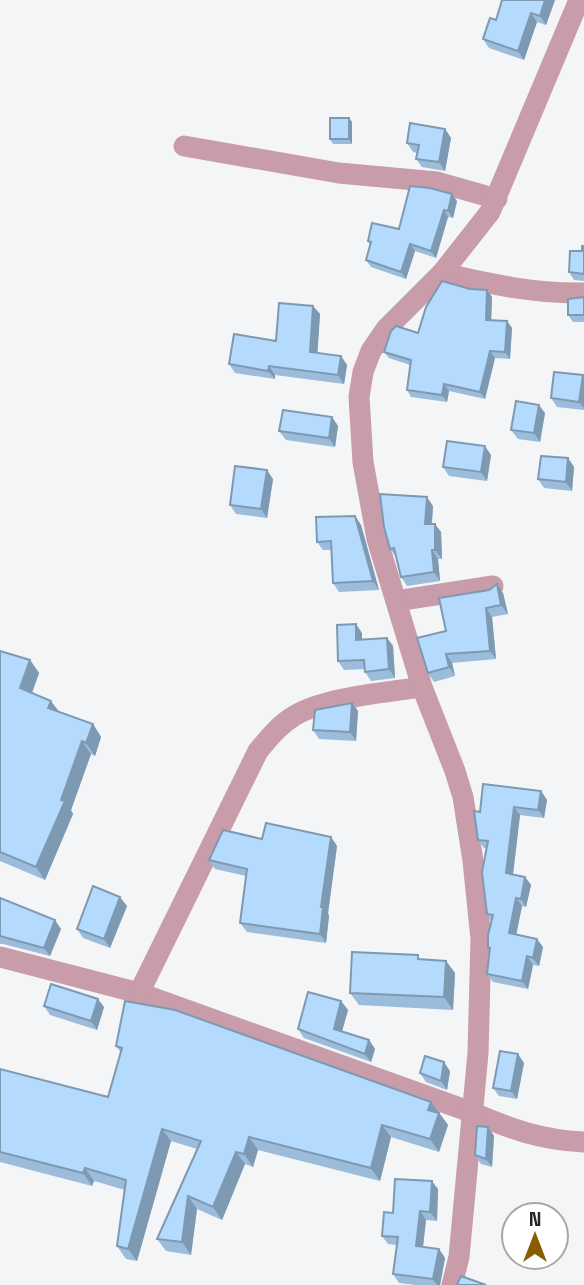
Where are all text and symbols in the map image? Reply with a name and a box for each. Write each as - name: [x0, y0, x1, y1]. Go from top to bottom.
- north arrow: [500, 1201, 570, 1271]
- text: N: [529, 1207, 541, 1232]

